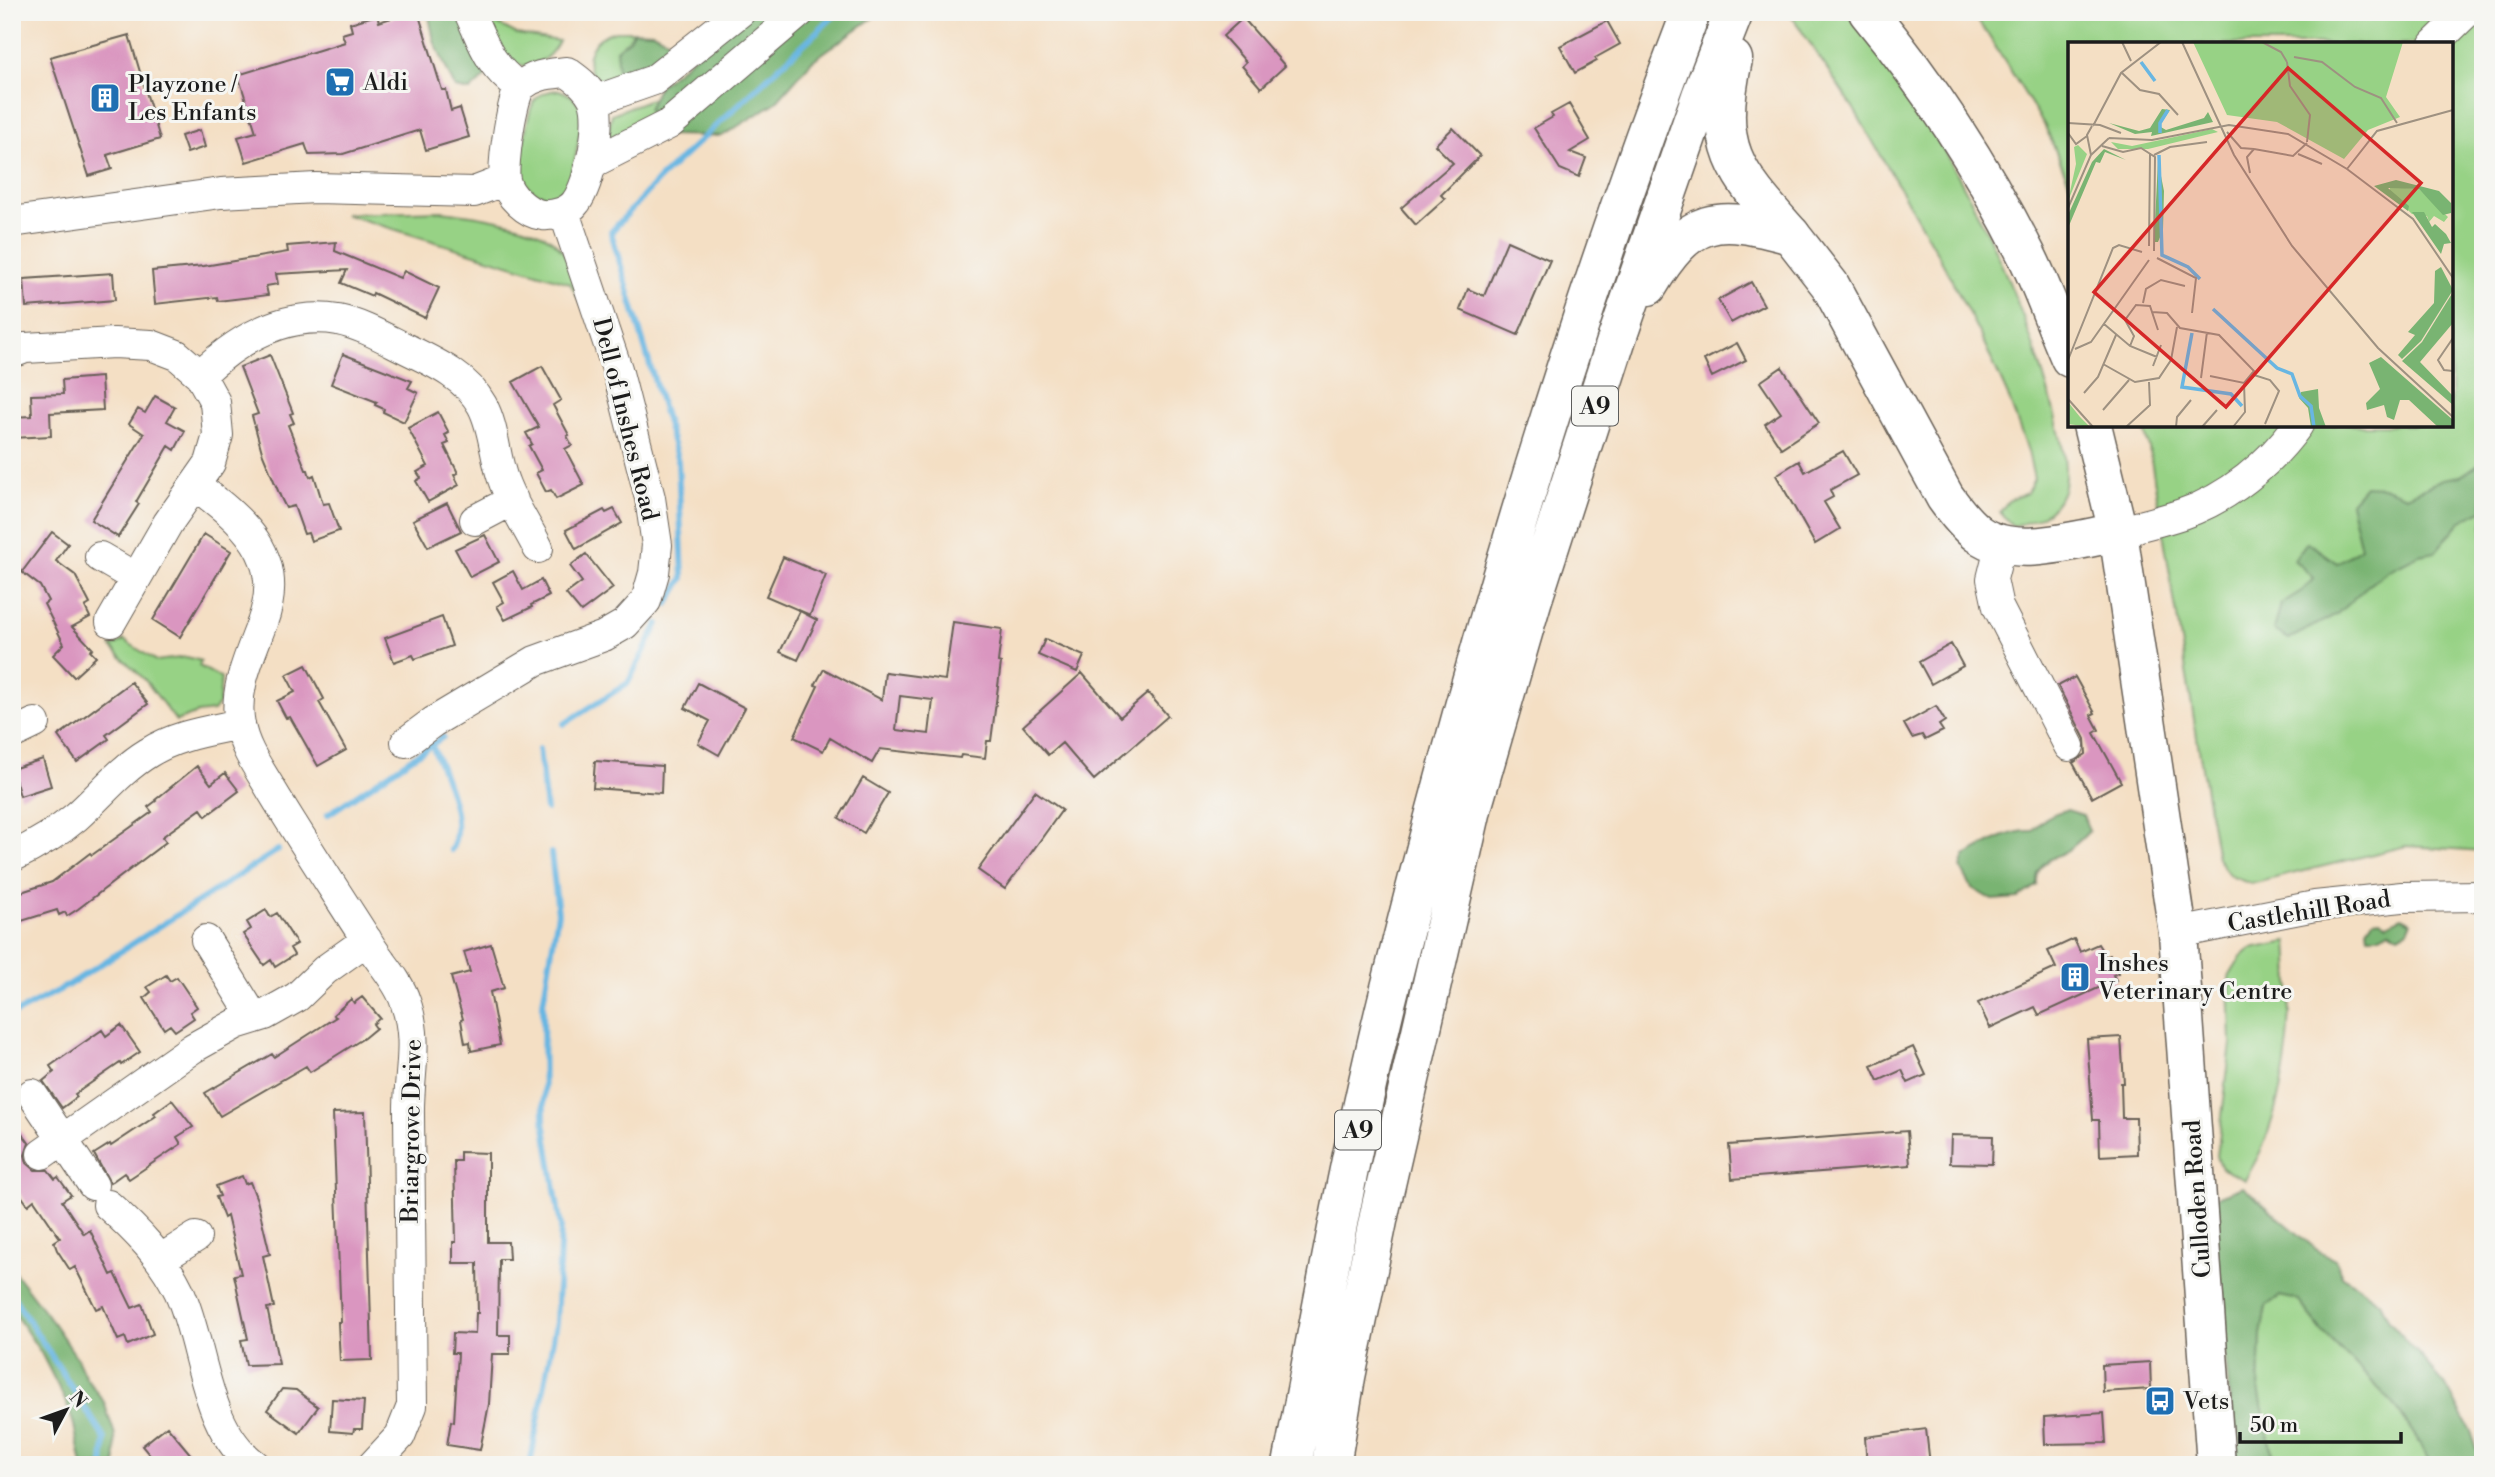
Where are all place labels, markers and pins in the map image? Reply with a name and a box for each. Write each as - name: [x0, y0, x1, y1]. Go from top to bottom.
- supermarket icon: Aldi: [323, 65, 357, 99]
- place label: Aldi: [362, 68, 408, 98]
- place label: Playzone / Les Enfants: [128, 70, 257, 128]
- building icon: Playzone / Les Enfants: [88, 81, 122, 115]
- place label: Inshes Veterinary Centre: [2097, 949, 2292, 1007]
- building icon: Inshes Veterinary Centre: [2058, 960, 2092, 994]
- bus stop icon: Vets: [2143, 1384, 2177, 1418]
- place label: Vets: [2182, 1387, 2229, 1417]

